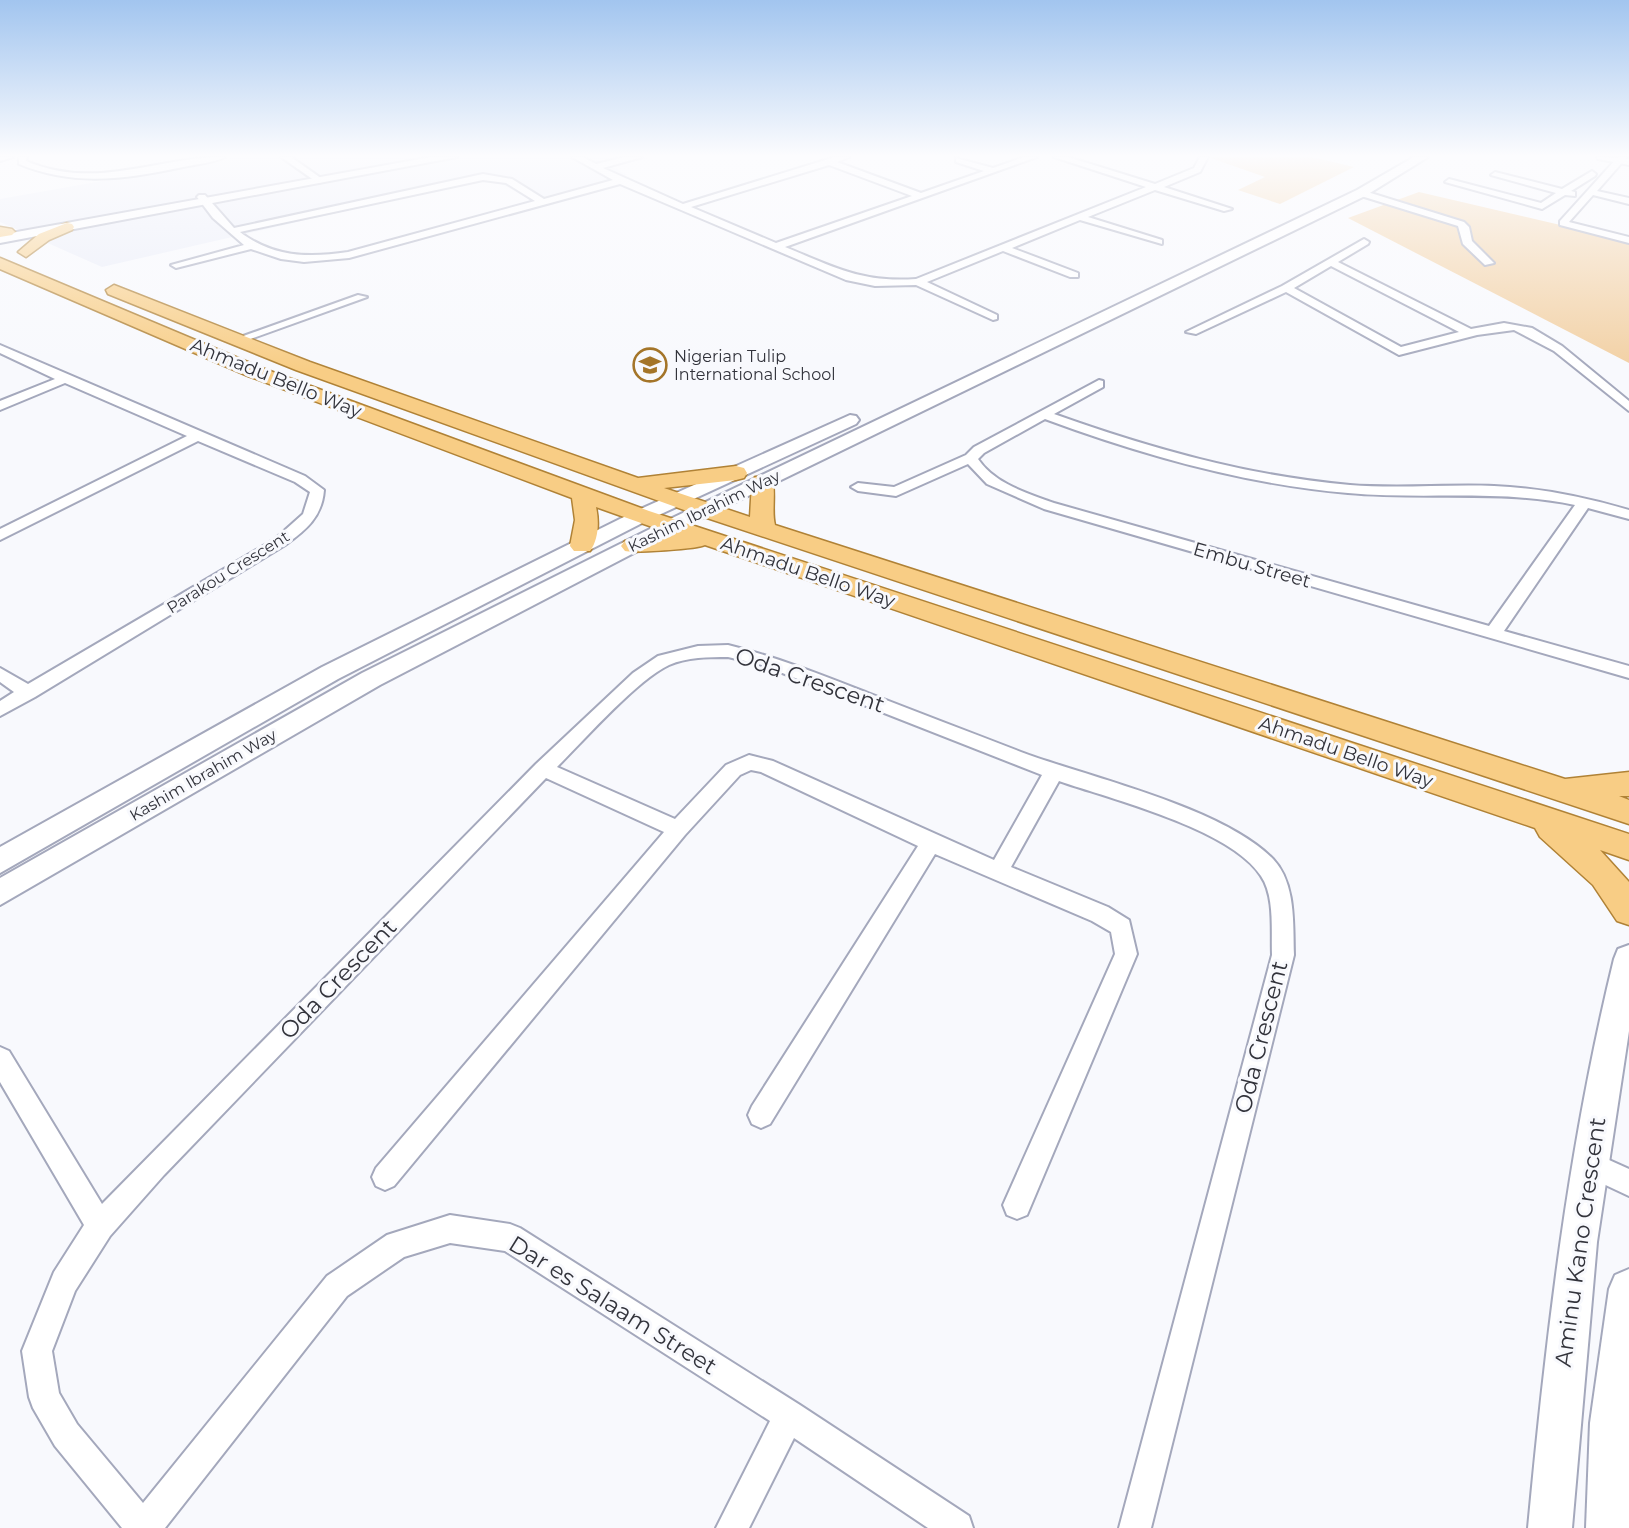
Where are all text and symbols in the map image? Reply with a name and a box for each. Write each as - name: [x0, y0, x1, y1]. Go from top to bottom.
- street label: Ahmadu Bello Way: [187, 333, 366, 423]
- school or university icon: Nigerian Tulip International School: [631, 346, 669, 384]
- place label: Nigerian Tulip International School: [674, 347, 836, 384]
- street label: Kashim Ibrahim Way: [625, 466, 783, 556]
- street label: Parakou Crescent: [163, 526, 293, 617]
- street label: Ahmadu Bello Way: [718, 531, 899, 613]
- street label: Embu Street: [1191, 537, 1314, 593]
- street label: Oda Crescent: [732, 641, 888, 719]
- street label: Ahmadu Bello Way: [1256, 711, 1437, 793]
- street label: Kashim Ibrahim Way: [126, 725, 280, 825]
- street label: Oda Crescent: [274, 913, 402, 1045]
- street label: Oda Crescent: [1229, 958, 1293, 1116]
- street label: Aminu Kano Crescent: [1549, 1115, 1611, 1369]
- street label: Dar es Salaam Street: [504, 1230, 722, 1380]

